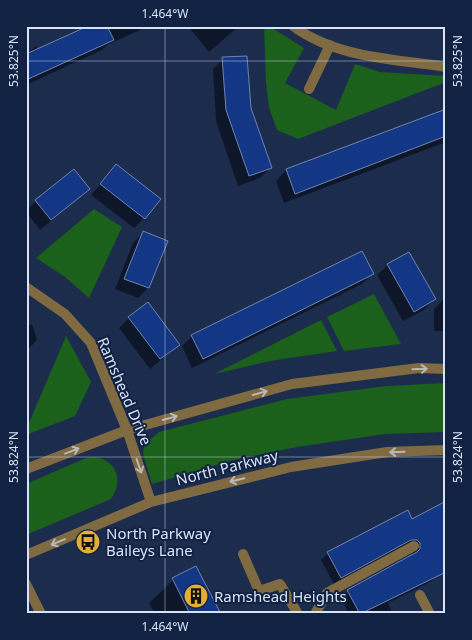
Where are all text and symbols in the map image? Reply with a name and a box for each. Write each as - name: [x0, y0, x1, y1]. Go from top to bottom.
- text: 1.464°W: [142, 5, 188, 22]
- text: 53.825°N: [5, 35, 22, 87]
- text: 53.825°N: [449, 35, 466, 87]
- street label: Ramshead Drive: [93, 334, 157, 448]
- one-way arrow: [412, 364, 428, 373]
- one-way arrow: [251, 388, 267, 397]
- one-way arrow: [161, 413, 177, 422]
- text: 53.824°N: [5, 431, 22, 483]
- text: 53.824°N: [449, 431, 466, 483]
- street label: North Parkway: [174, 445, 281, 489]
- one-way arrow: [64, 446, 79, 455]
- one-way arrow: [389, 447, 405, 456]
- one-way arrow: [135, 458, 144, 473]
- one-way arrow: [230, 476, 246, 485]
- place label: North Parkway Baileys Lane: [106, 523, 211, 560]
- bus stop icon: North Parkway Baileys Lane: [75, 529, 101, 555]
- one-way arrow: [51, 537, 66, 547]
- building icon: Ramshead Heights: [183, 583, 209, 609]
- place label: Ramshead Heights: [214, 586, 347, 606]
- text: 1.464°W: [142, 618, 188, 635]

